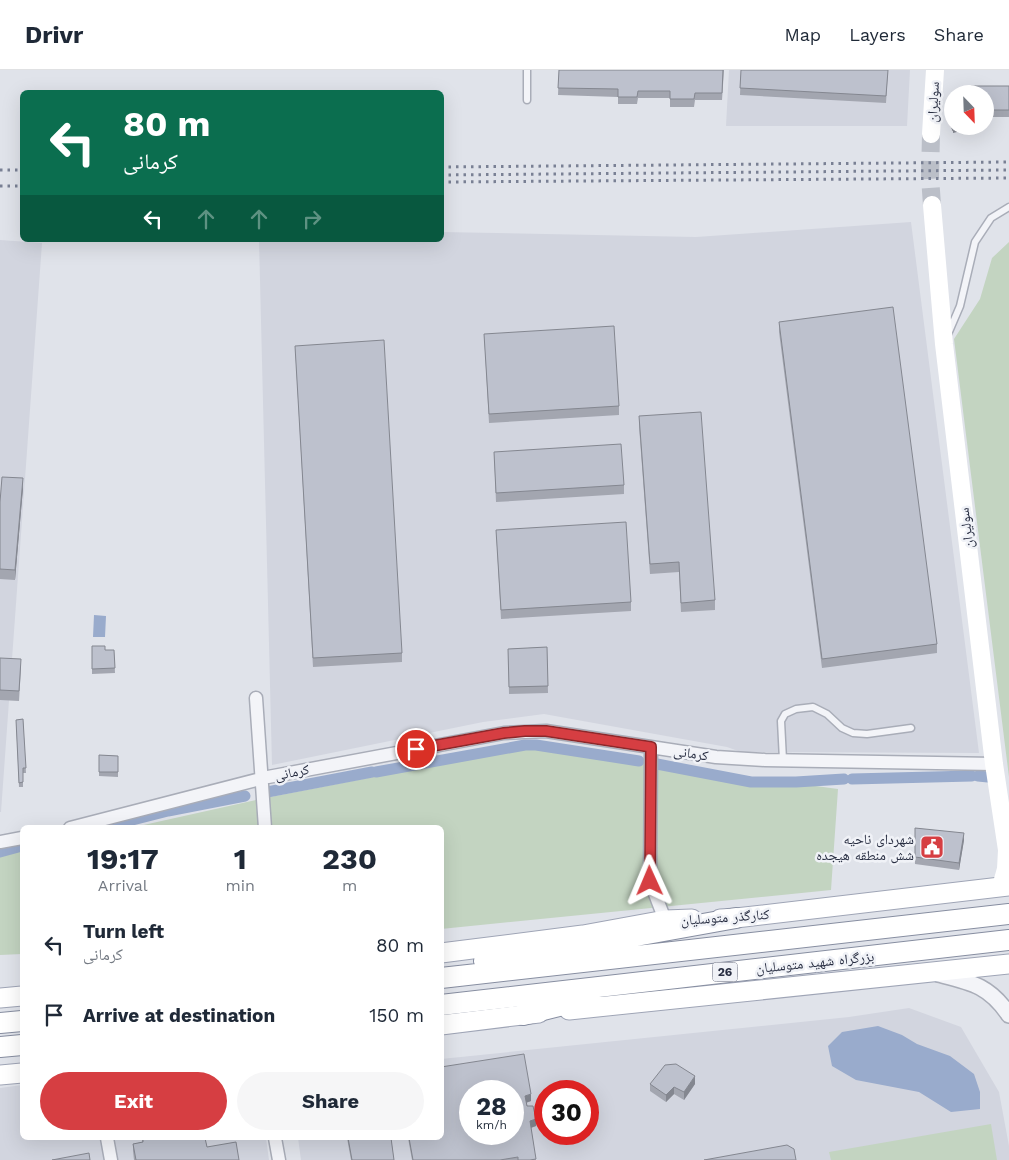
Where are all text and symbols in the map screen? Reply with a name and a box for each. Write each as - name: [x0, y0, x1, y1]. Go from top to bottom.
- text: Drivr: [25, 21, 83, 49]
- text: Map: [784, 24, 821, 45]
- text: Layers: [849, 24, 906, 45]
- text: Share: [934, 24, 984, 45]
- street label: سولیران: [924, 81, 943, 123]
- north arrow: [944, 85, 994, 135]
- map controls: [944, 85, 994, 135]
- text: 80 m: [123, 103, 210, 145]
- icon: left: [40, 110, 105, 175]
- text: کرمانی: [123, 149, 178, 174]
- icon: left: [139, 205, 167, 233]
- icon: ahead: [192, 205, 220, 233]
- icon: ahead: [245, 205, 273, 233]
- icon: right: [298, 205, 326, 233]
- street label: سولیران: [956, 507, 977, 549]
- pin: [395, 728, 437, 770]
- icon: arrive: [402, 735, 430, 763]
- street label: کرمانی: [672, 742, 710, 765]
- street label: کرمانی: [273, 761, 311, 784]
- place label: شهردای ناحیه شش منطقه هیجده: [816, 831, 914, 864]
- public building icon: شهردای ناحیه شش منطقه هیجده: [919, 834, 945, 860]
- text: 19:17: [87, 841, 159, 876]
- text: 1: [234, 841, 247, 876]
- text: 230: [322, 841, 377, 876]
- position arrow: [623, 854, 675, 906]
- text: Arrival: [98, 876, 148, 895]
- text: min: [226, 876, 255, 895]
- text: m: [342, 876, 357, 895]
- street label: کنارگذر متوسلیان: [680, 906, 770, 929]
- text: Turn left: [83, 920, 164, 943]
- icon: left: [40, 931, 68, 959]
- text: 80 m: [376, 934, 424, 957]
- text: کرمانی: [83, 945, 123, 964]
- street label: بزرگراه شهید متوسلیان: [755, 948, 875, 977]
- road number: 26: [712, 962, 738, 982]
- icon: arrive: [40, 1001, 68, 1029]
- text: Arrive at destination: [83, 1004, 275, 1027]
- text: 150 m: [369, 1004, 424, 1027]
- button: Exit: [40, 1072, 227, 1130]
- button: Share: [237, 1072, 424, 1130]
- speed limit sign: 30: [534, 1080, 599, 1145]
- text: 28: [476, 1092, 507, 1121]
- text: km/h: [476, 1118, 507, 1132]

